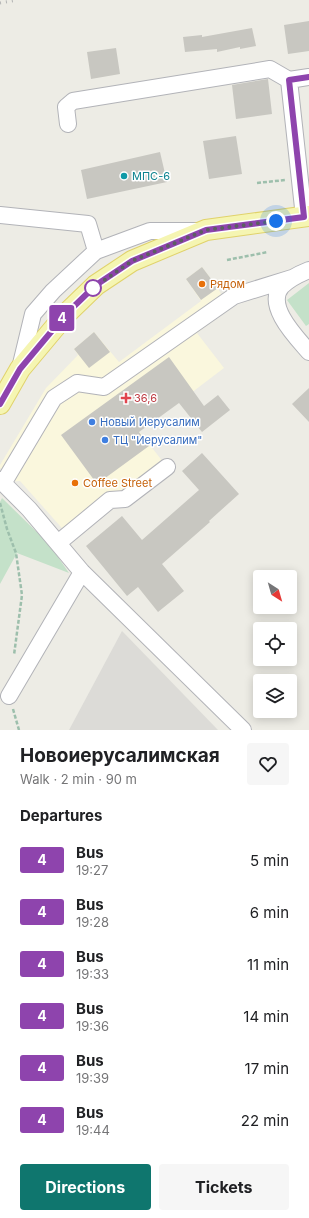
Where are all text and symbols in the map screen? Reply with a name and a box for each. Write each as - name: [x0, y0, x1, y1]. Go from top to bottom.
- place label: МПС-6: [132, 169, 170, 183]
- marker: МПС-6: [119, 171, 129, 181]
- your location: [266, 211, 286, 231]
- place label: Рядом: [210, 277, 245, 291]
- unlabelled marker: [84, 279, 102, 297]
- marker: Рядом: [197, 279, 207, 289]
- line badge: 4: [49, 305, 75, 331]
- text: 4: [57, 309, 67, 326]
- place label: 36,6: [134, 391, 157, 405]
- marker: 36,6: [121, 393, 131, 403]
- place label: Новый Иерусалим: [100, 415, 200, 429]
- marker: Новый Иерусалим: [87, 417, 97, 427]
- place label: ТЦ "Иерусалим": [113, 433, 202, 447]
- marker: ТЦ "Иерусалим": [100, 435, 110, 445]
- place label: Coffee Street: [83, 476, 152, 490]
- marker: Coffee Street: [70, 478, 80, 488]
- north arrow: [253, 570, 297, 614]
- map controls: [253, 570, 297, 718]
- button: locate: [253, 622, 297, 666]
- button: layers: [253, 674, 297, 718]
- button: heart: [247, 743, 289, 785]
- text: Новоиерусалимская: [20, 744, 220, 767]
- text: Walk · 2 min · 90 m: [20, 771, 137, 787]
- text: Departures: [20, 806, 102, 825]
- text: Bus: [76, 843, 104, 862]
- text: 4: [37, 851, 47, 868]
- text: 5 min: [250, 851, 289, 870]
- text: 19:27: [76, 862, 108, 878]
- text: Bus: [76, 895, 104, 914]
- text: 4: [37, 903, 47, 920]
- text: 6 min: [250, 903, 289, 922]
- text: 19:28: [76, 914, 109, 930]
- text: Bus: [76, 947, 104, 966]
- text: 4: [37, 955, 47, 972]
- text: 11 min: [247, 955, 289, 974]
- text: 19:33: [76, 966, 109, 982]
- text: Bus: [76, 999, 104, 1018]
- text: 4: [37, 1007, 47, 1024]
- text: 14 min: [243, 1007, 289, 1026]
- text: 19:36: [76, 1018, 109, 1034]
- text: Bus: [76, 1051, 104, 1070]
- text: 4: [37, 1059, 47, 1076]
- text: 17 min: [245, 1059, 289, 1078]
- text: 19:39: [76, 1070, 109, 1086]
- text: Bus: [76, 1103, 104, 1122]
- text: 4: [37, 1111, 47, 1128]
- text: 22 min: [241, 1111, 289, 1130]
- text: 19:44: [76, 1122, 110, 1138]
- button: Directions: [20, 1164, 151, 1210]
- button: Tickets: [159, 1164, 289, 1210]

